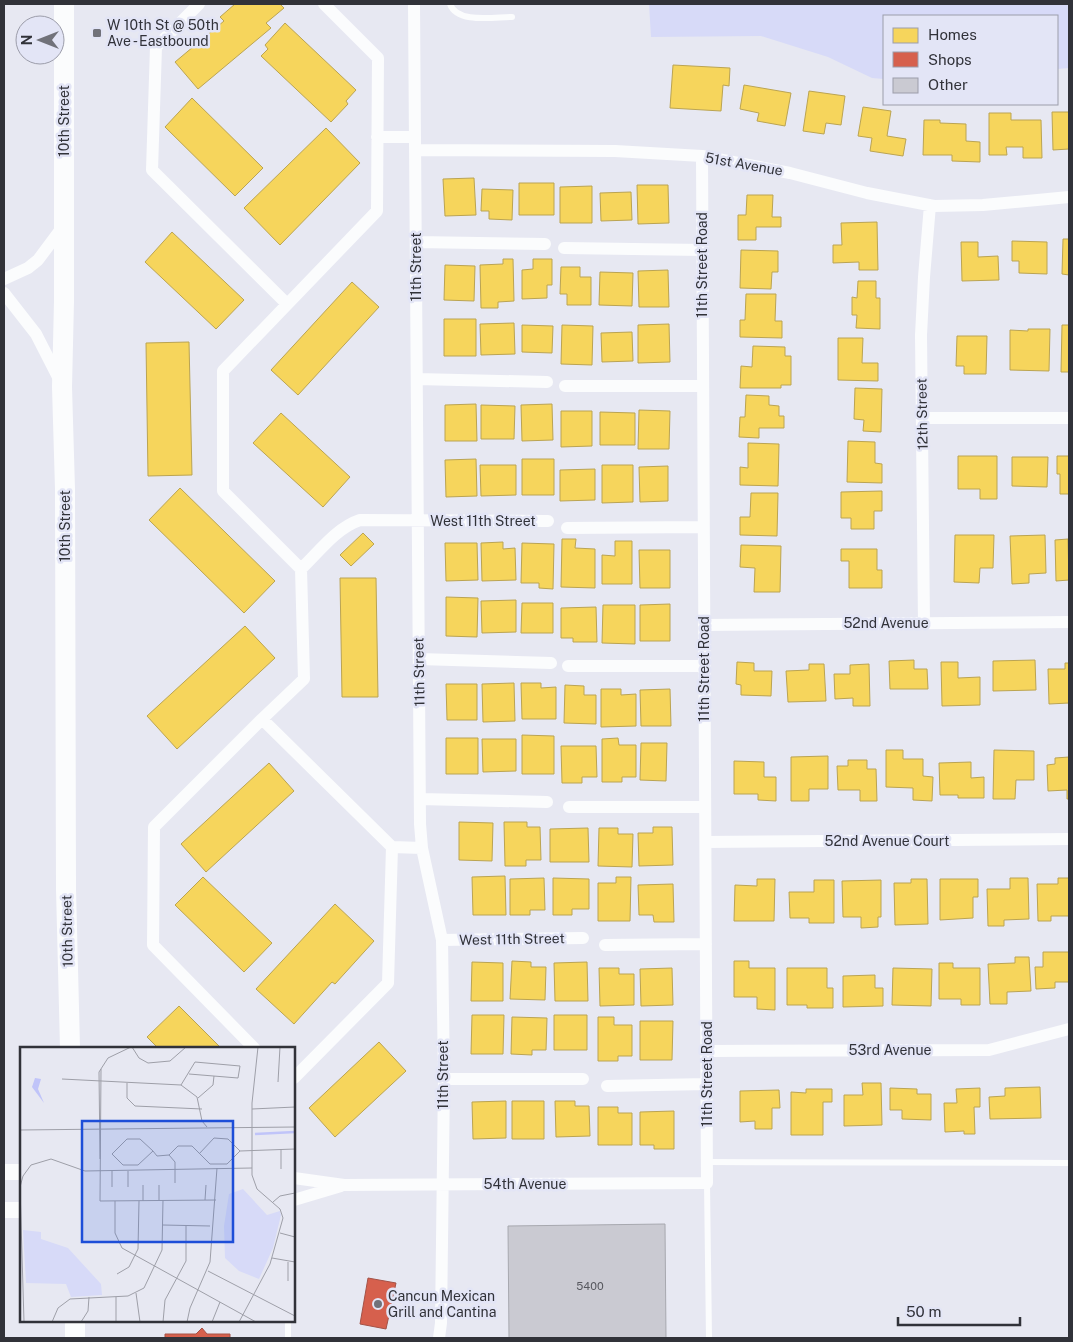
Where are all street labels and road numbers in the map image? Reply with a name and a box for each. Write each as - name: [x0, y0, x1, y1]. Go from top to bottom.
- street label: 10th Street: [56, 85, 72, 157]
- street label: 51st Avenue: [704, 149, 784, 179]
- street label: 11th Street Road: [694, 212, 710, 318]
- street label: 11th Street: [408, 232, 424, 302]
- street label: 12th Street: [913, 378, 931, 450]
- street label: 10th Street: [57, 490, 73, 562]
- street label: West 11th Street: [430, 513, 536, 529]
- street label: 52nd Avenue: [843, 615, 929, 631]
- street label: 11th Street Road: [696, 616, 712, 722]
- street label: 11th Street: [410, 637, 428, 707]
- street label: 52nd Avenue Court: [825, 833, 949, 849]
- street label: 10th Street: [58, 895, 76, 967]
- street label: West 11th Street: [459, 930, 565, 948]
- street label: 11th Street Road: [699, 1021, 715, 1127]
- street label: 11th Street: [435, 1040, 451, 1110]
- street label: 53rd Avenue: [849, 1042, 932, 1058]
- street label: 54th Avenue: [484, 1176, 566, 1192]

